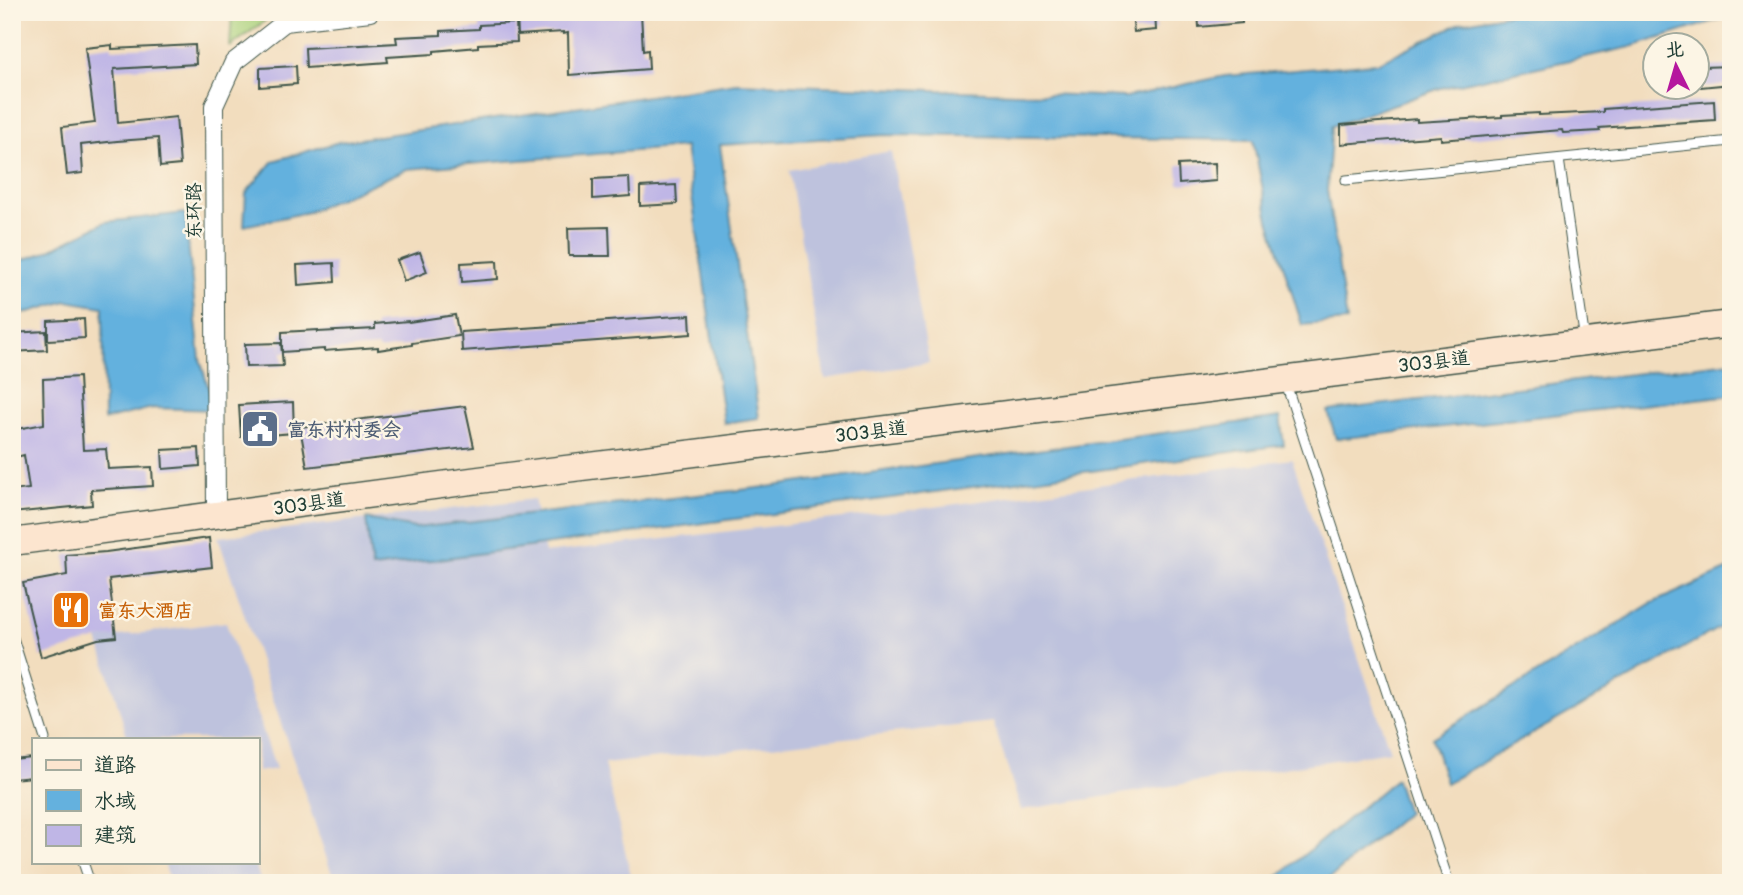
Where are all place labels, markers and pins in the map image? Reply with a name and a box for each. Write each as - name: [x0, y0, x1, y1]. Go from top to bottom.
- public building icon: 富东村村委会: [239, 408, 281, 450]
- place label: 富东村村委会: [287, 418, 401, 442]
- restaurant icon: 富东大酒店: [50, 589, 92, 631]
- place label: 富东大酒店: [98, 599, 193, 623]

